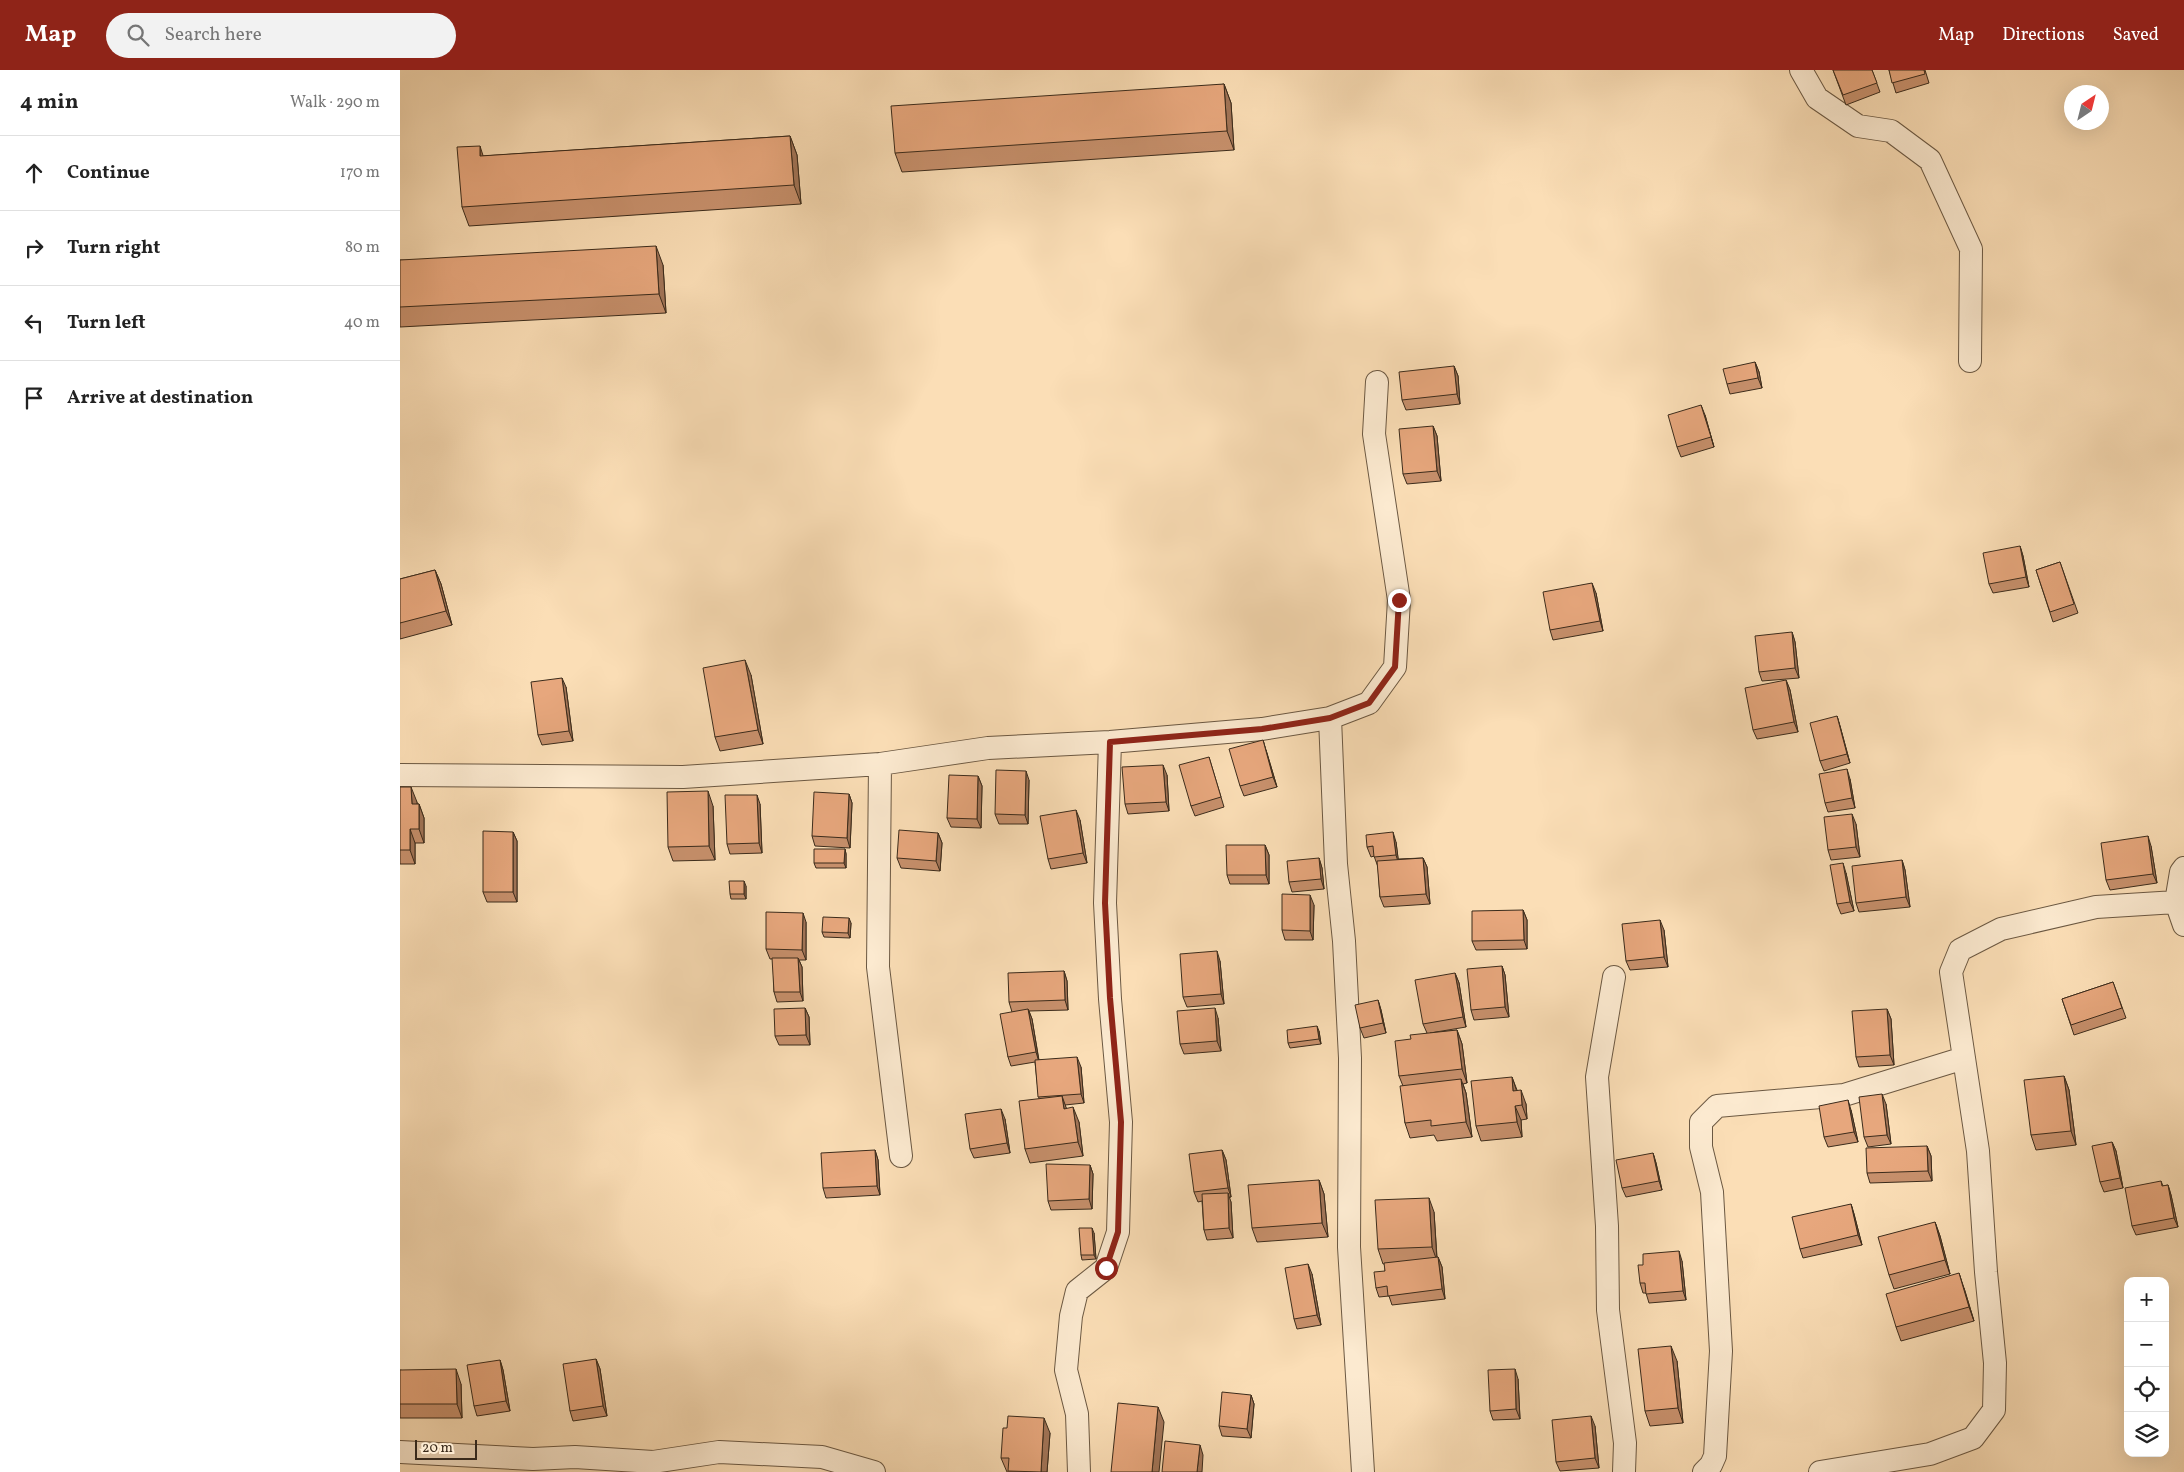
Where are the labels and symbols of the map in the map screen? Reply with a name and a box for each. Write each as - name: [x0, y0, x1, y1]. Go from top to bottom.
- north arrow: [2064, 85, 2109, 130]
- route end: [1388, 589, 1411, 612]
- route start: [1095, 1257, 1118, 1280]
- scale bar: [415, 1437, 478, 1460]

